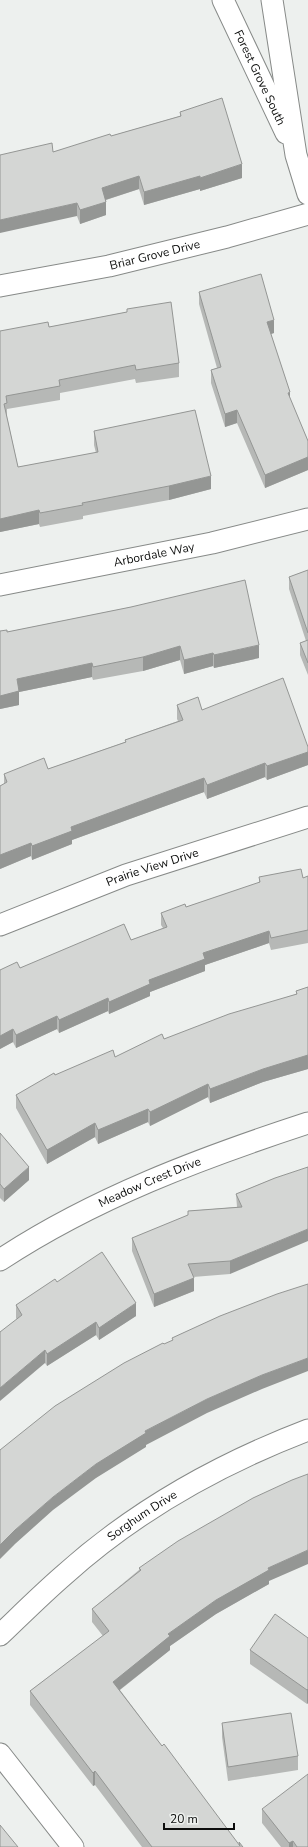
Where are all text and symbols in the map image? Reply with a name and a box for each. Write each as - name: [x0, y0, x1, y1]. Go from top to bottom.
- street label: Forest Grove South: [230, 27, 289, 128]
- street label: Briar Grove Drive: [108, 236, 202, 274]
- street label: Arbordale Way: [112, 538, 197, 570]
- street label: Prairie View Drive: [104, 844, 201, 890]
- street label: Meadow Crest Drive: [96, 1153, 203, 1211]
- street label: Sorghum Drive: [104, 1486, 180, 1545]
- scale bar: [164, 1805, 234, 1831]
- text: 20 m: [170, 1811, 198, 1827]

